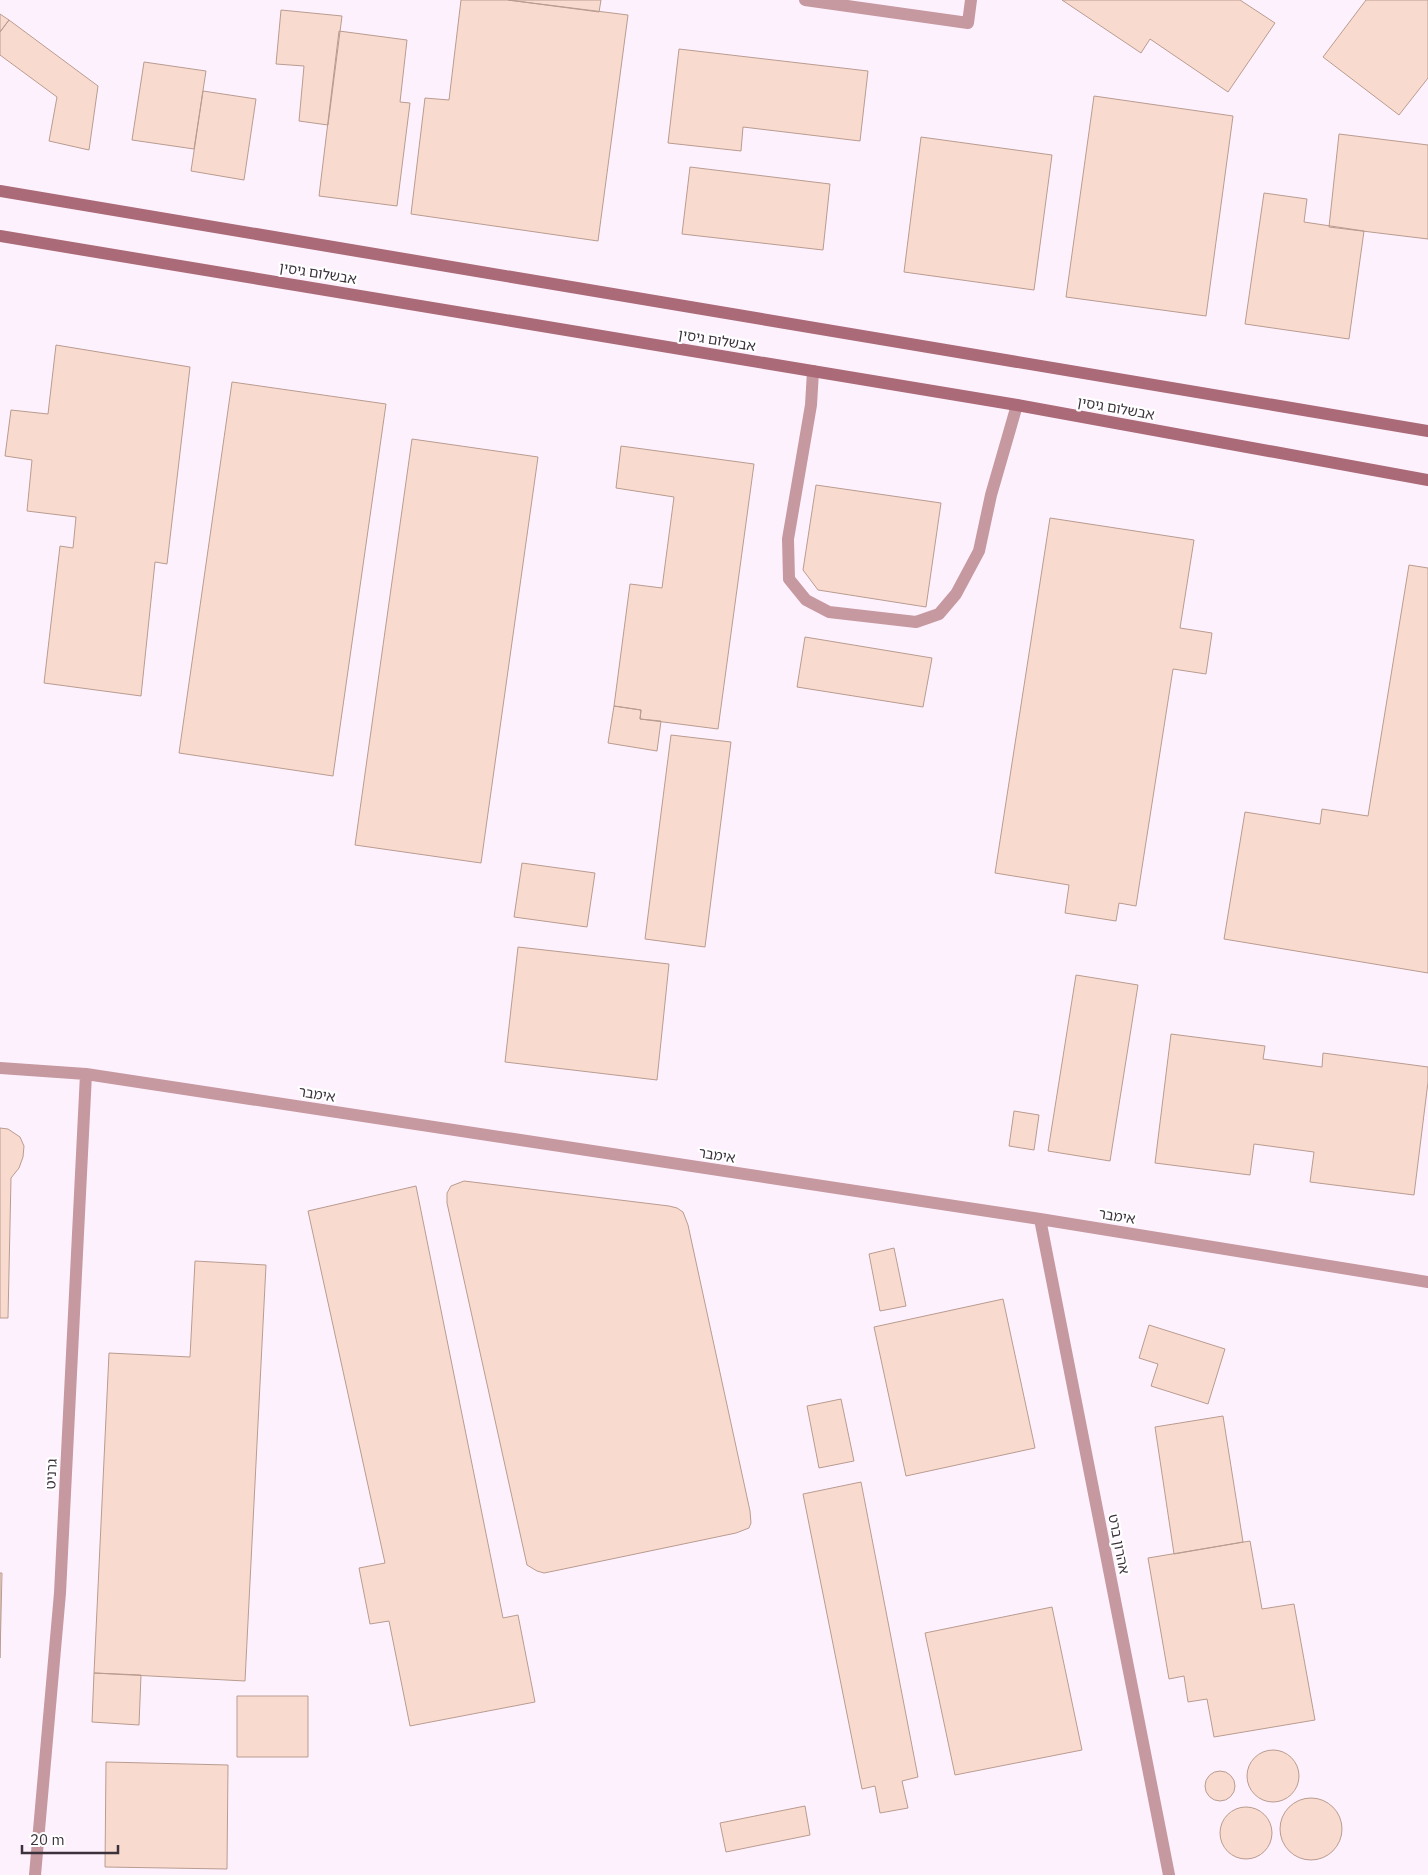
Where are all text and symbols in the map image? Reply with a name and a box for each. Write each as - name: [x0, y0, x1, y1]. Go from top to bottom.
- street label: אבשלום גיסין: [278, 258, 358, 288]
- street label: אבשלום גיסין: [677, 325, 757, 355]
- street label: אבשלום גיסין: [1076, 392, 1156, 424]
- street label: אימבר: [297, 1082, 337, 1106]
- street label: אימבר: [697, 1143, 737, 1167]
- street label: אימבר: [1097, 1204, 1137, 1228]
- street label: גרניט: [41, 1458, 61, 1490]
- street label: אהרון ברט: [1104, 1513, 1134, 1576]
- scale bar: [22, 1822, 119, 1854]
- text: 20 m: [30, 1830, 65, 1849]

